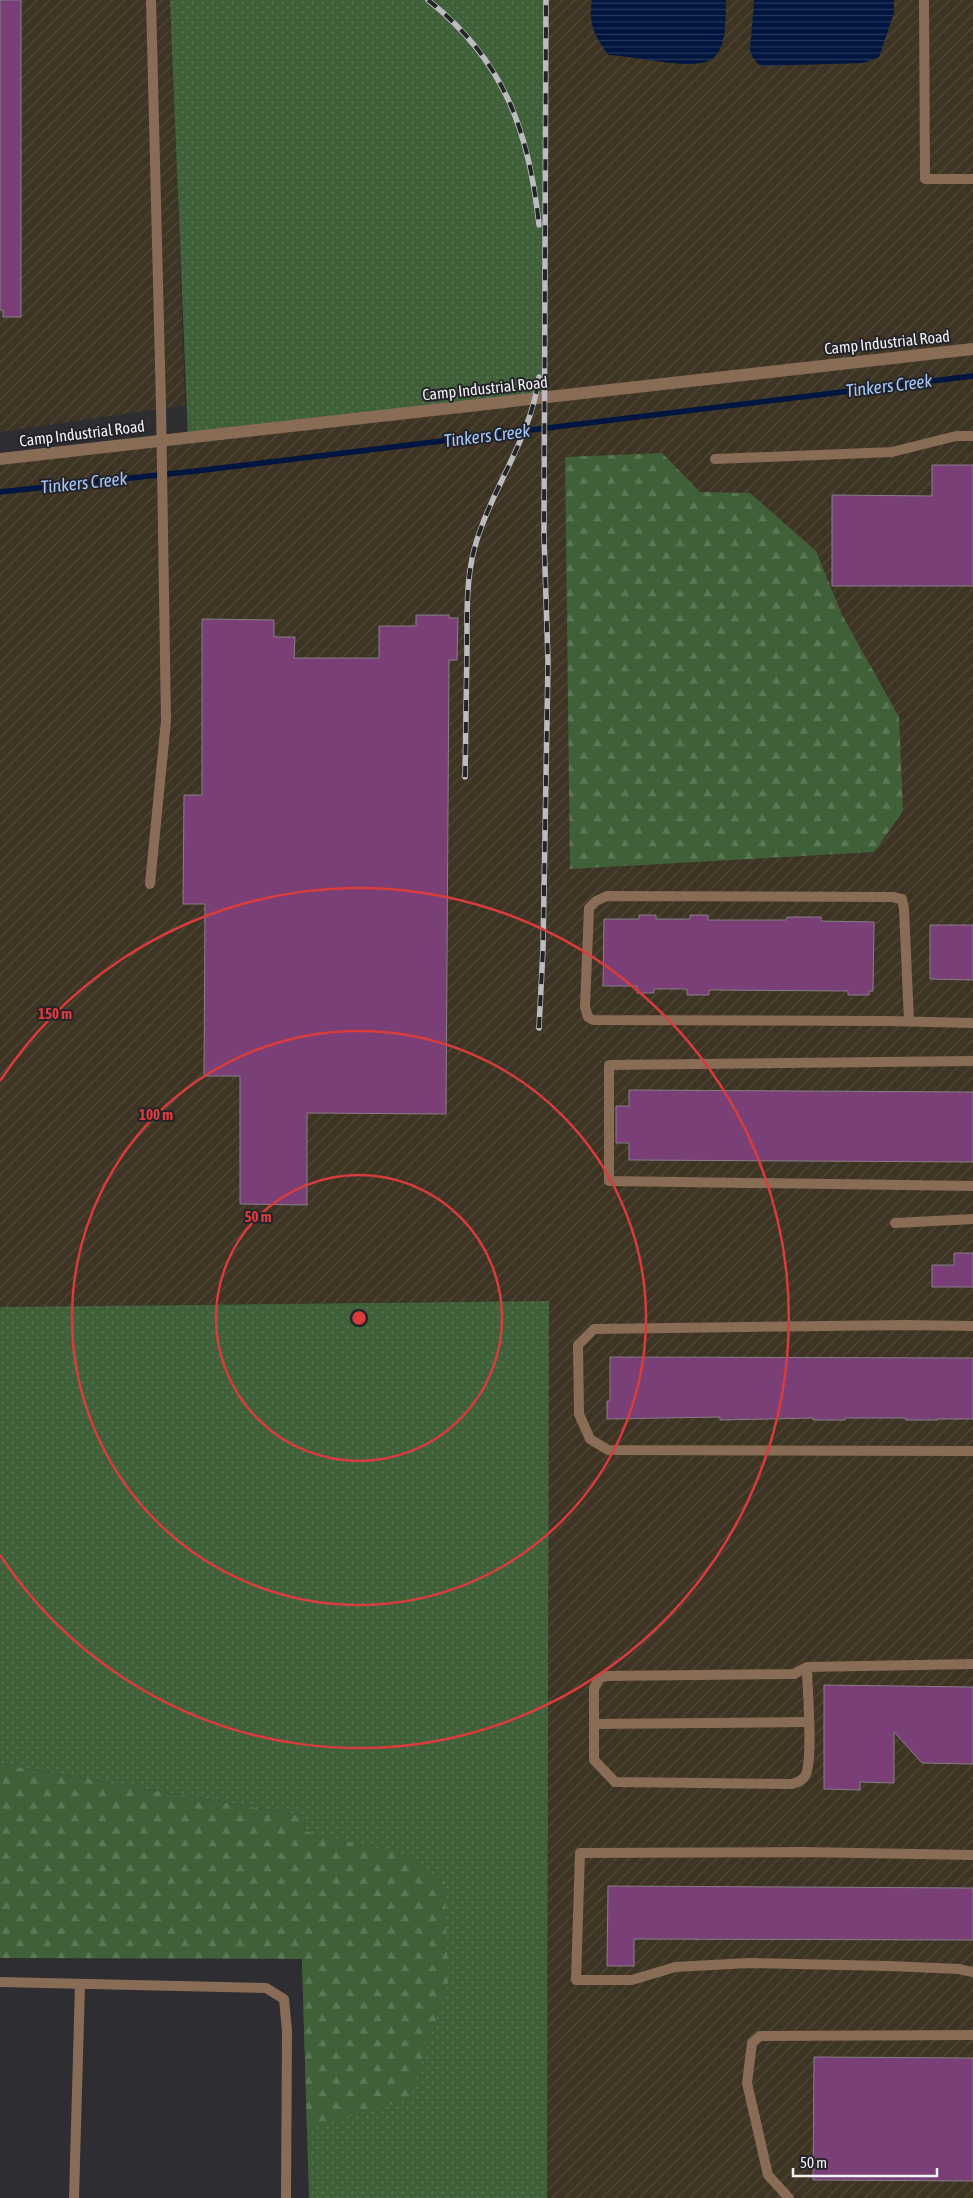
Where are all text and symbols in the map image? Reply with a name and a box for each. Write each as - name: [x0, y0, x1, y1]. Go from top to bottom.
- street label: Camp Industrial Road: [823, 326, 951, 359]
- water label: Tinkers Creek: [844, 370, 934, 401]
- street label: Camp Industrial Road: [421, 372, 549, 405]
- street label: Camp Industrial Road: [18, 416, 146, 451]
- water label: Tinkers Creek: [442, 420, 532, 451]
- water label: Tinkers Creek: [40, 467, 129, 497]
- text: 150 m: [38, 1005, 72, 1022]
- text: 100 m: [139, 1106, 173, 1123]
- text: 50 m: [245, 1208, 272, 1225]
- centre of rings: [350, 1309, 368, 1327]
- scale bar: [793, 2146, 937, 2178]
- text: 50 m: [800, 2154, 827, 2171]

